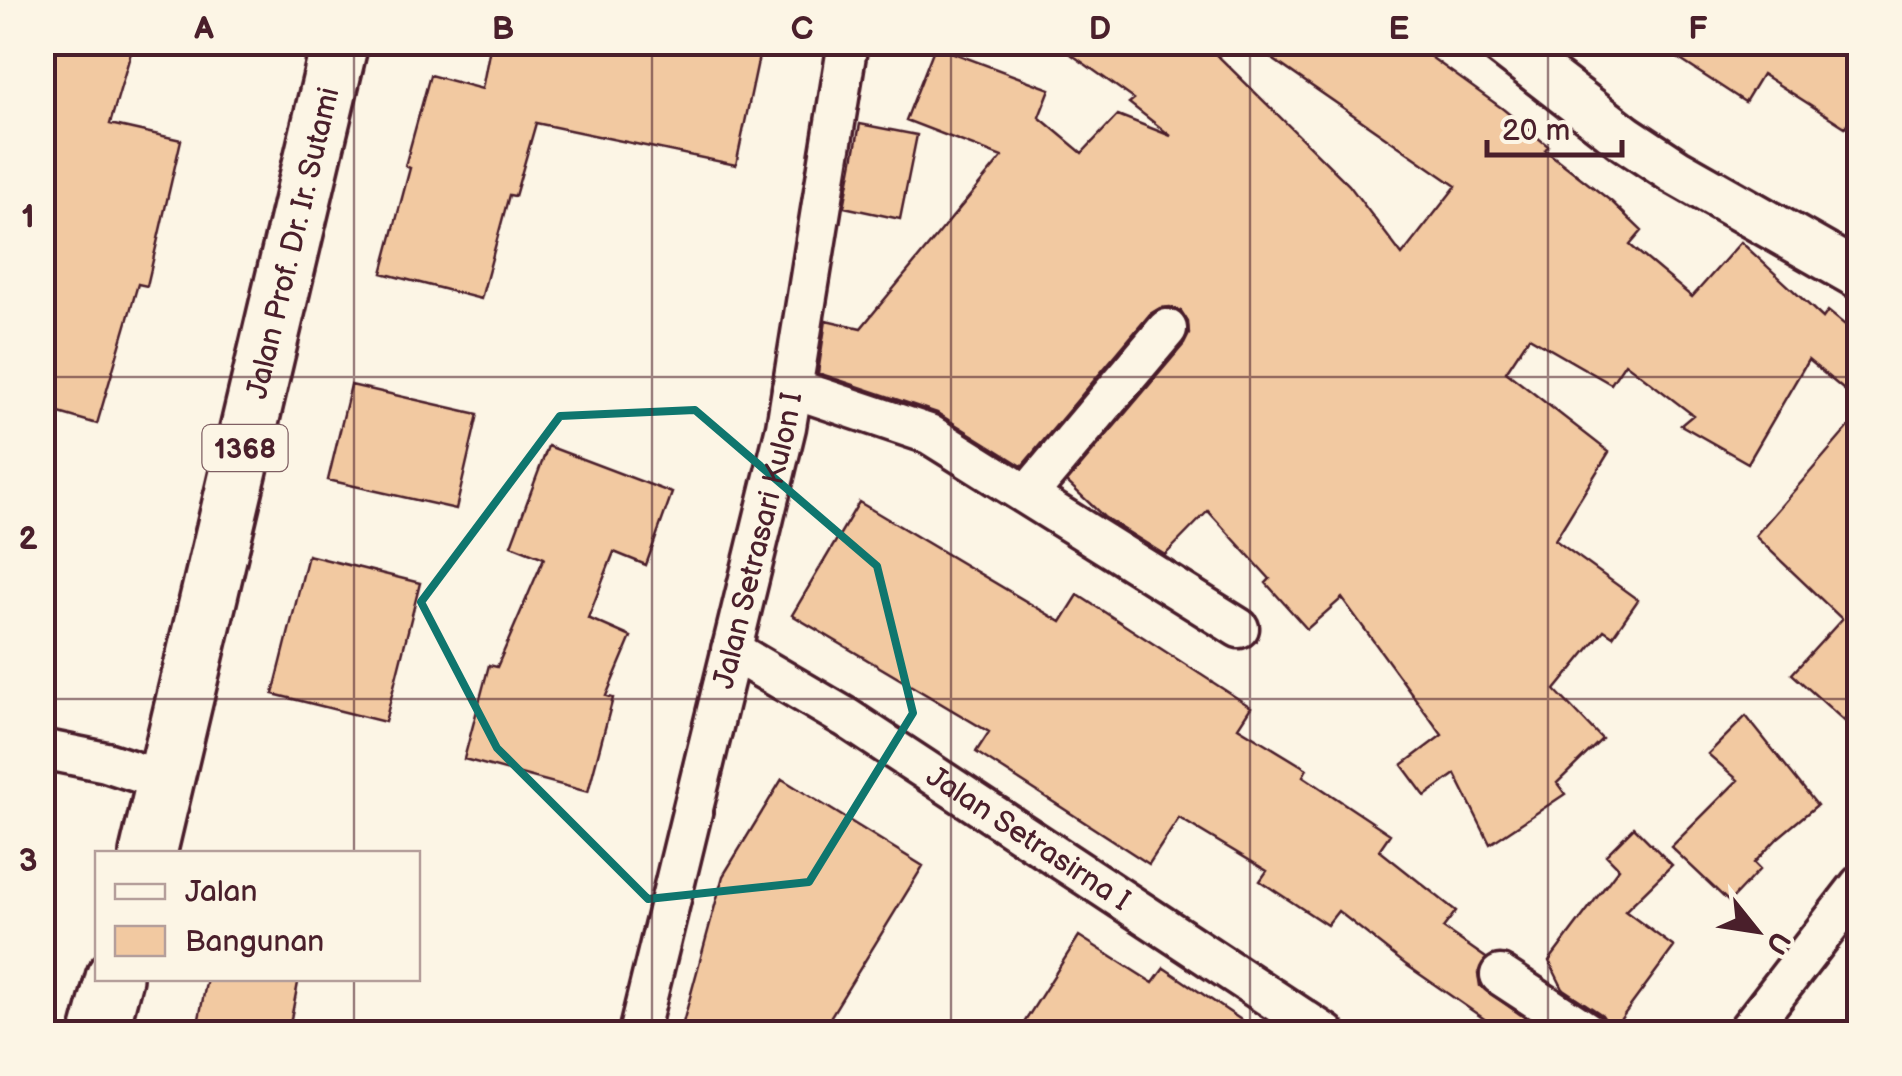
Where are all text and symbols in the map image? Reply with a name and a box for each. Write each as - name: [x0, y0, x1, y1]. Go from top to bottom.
- text: A: [193, 10, 214, 49]
- text: B: [492, 10, 514, 49]
- text: C: [791, 10, 813, 49]
- text: D: [1089, 10, 1111, 49]
- text: E: [1389, 10, 1409, 49]
- text: F: [1688, 10, 1708, 49]
- street label: Jalan Prof. Dr. Ir. Sutami: [239, 84, 348, 402]
- scale bar: [1487, 95, 1622, 157]
- text: 20 m: [1502, 113, 1570, 149]
- text: 1: [21, 198, 35, 237]
- street label: Jalan Setrasari Kulon I: [706, 390, 810, 692]
- road number: 1368: [202, 425, 288, 471]
- text: 2: [18, 520, 38, 559]
- street label: Jalan Setrasirna I: [919, 759, 1137, 919]
- text: 3: [19, 842, 37, 881]
- legend: [95, 851, 420, 981]
- text: Jalan: [185, 874, 257, 910]
- north arrow: [1707, 881, 1807, 981]
- text: Bangunan: [185, 924, 324, 960]
- text: U: [1758, 926, 1797, 960]

